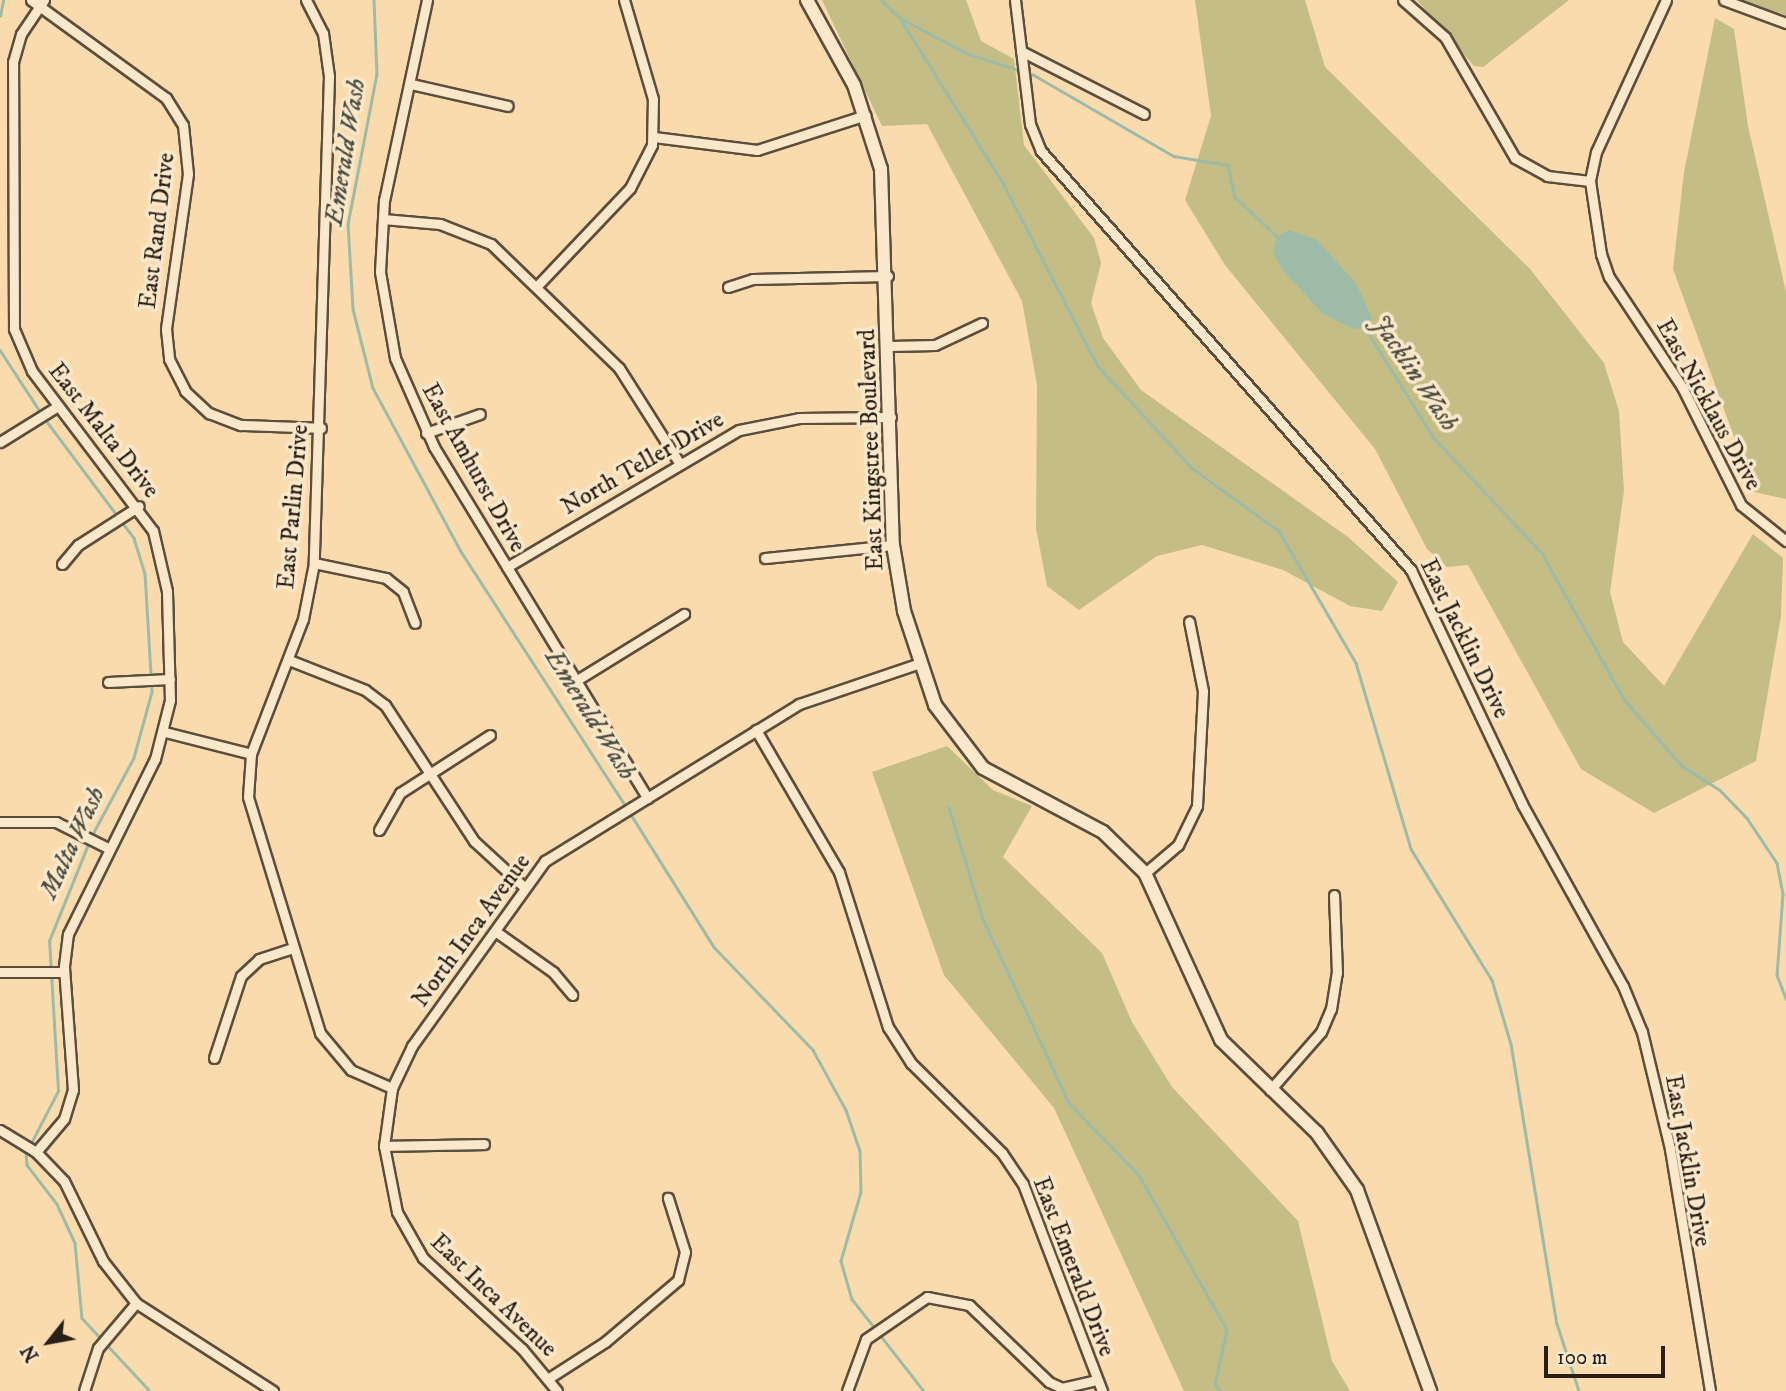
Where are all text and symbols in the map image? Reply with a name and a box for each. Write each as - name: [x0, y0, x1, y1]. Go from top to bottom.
- water label: Emerald Wash: [319, 76, 373, 228]
- street label: East Rand Drive: [134, 151, 182, 311]
- water label: Jacklin Wash: [1363, 309, 1465, 437]
- street label: East Nicklaus Drive: [1649, 314, 1767, 496]
- street label: East Kingstree Boulevard: [853, 329, 891, 571]
- street label: East Malta Drive: [41, 358, 165, 504]
- street label: East Amhurst Drive: [415, 379, 531, 557]
- street label: North Teller Drive: [557, 406, 729, 522]
- street label: East Parlin Drive: [272, 423, 316, 591]
- street label: East Jacklin Drive: [1413, 554, 1515, 724]
- water label: Emerald Wash: [538, 644, 642, 786]
- water label: Malta Wash: [34, 782, 112, 904]
- street label: North Inca Avenue: [407, 849, 537, 1013]
- street label: East Jacklin Drive: [1658, 1073, 1716, 1249]
- street label: East Emerald Drive: [1026, 1173, 1120, 1361]
- street label: East Inca Avenue: [424, 1228, 562, 1364]
- north arrow: [14, 1307, 84, 1377]
- scale bar: [1548, 1332, 1669, 1376]
- text: N: [17, 1340, 44, 1366]
- text: 100 m: [1557, 1345, 1608, 1371]

